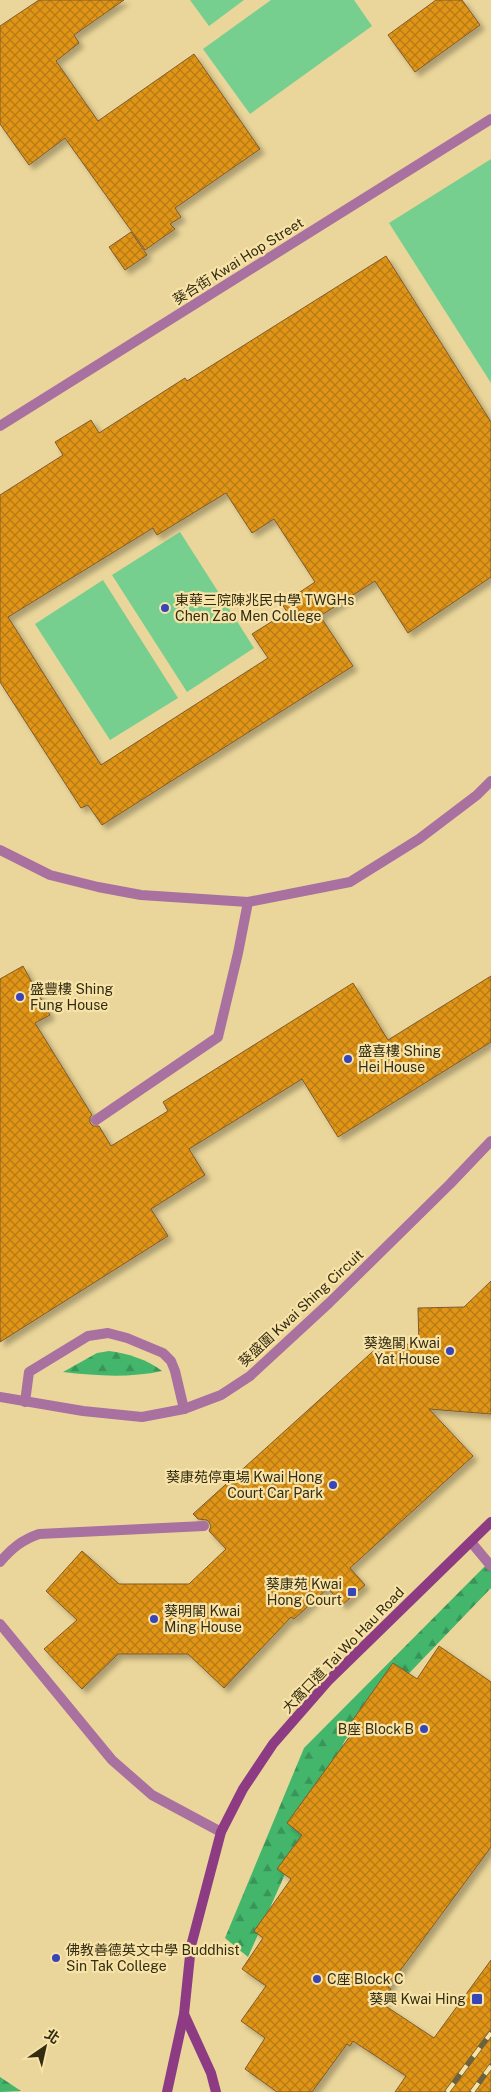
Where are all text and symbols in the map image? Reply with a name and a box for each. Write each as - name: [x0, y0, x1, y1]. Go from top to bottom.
- street label: 葵合街 Kwai Hop Street: [170, 214, 306, 308]
- place label: 東華三院陳兆民中學 TWGHs Chen Zao Men College: [175, 592, 354, 624]
- marker: 東華三院陳兆民中學 TWGHs Chen Zao Men College: [159, 602, 171, 614]
- place label: 盛豐樓 Shing Fung House: [30, 981, 113, 1013]
- marker: 盛豐樓 Shing Fung House: [14, 991, 26, 1003]
- place label: 盛喜樓 Shing Hei House: [358, 1043, 441, 1075]
- marker: 盛喜樓 Shing Hei House: [342, 1053, 354, 1065]
- street label: 葵盛圍 Kwai Shing Circuit: [235, 1246, 367, 1370]
- place label: 葵逸閣 Kwai Yat House: [364, 1335, 440, 1367]
- marker: 葵逸閣 Kwai Yat House: [444, 1345, 456, 1357]
- place label: 葵康苑停車場 Kwai Hong Court Car Park: [166, 1469, 323, 1501]
- marker: 葵康苑停車場 Kwai Hong Court Car Park: [327, 1479, 339, 1491]
- place label: 葵康苑 Kwai Hong Court: [266, 1576, 342, 1608]
- street label: 大窩口道 Tai Wo Hau Road: [279, 1584, 407, 1716]
- marker: 葵康苑 Kwai Hong Court: [346, 1586, 358, 1598]
- place label: 葵明閣 Kwai Ming House: [164, 1603, 242, 1635]
- marker: 葵明閣 Kwai Ming House: [148, 1613, 160, 1625]
- place label: B座 Block B: [338, 1721, 414, 1737]
- marker: B座 Block B: [418, 1723, 430, 1735]
- place label: 佛教善德英文中學 Buddhist Sin Tak College: [66, 1942, 240, 1974]
- marker: 佛教善德英文中學 Buddhist Sin Tak College: [50, 1952, 62, 1964]
- place label: C座 Block C: [327, 1971, 404, 1987]
- marker: C座 Block C: [311, 1973, 323, 1985]
- place label: 葵興 Kwai Hing: [369, 1991, 466, 2007]
- marker: 葵興 Kwai Hing: [470, 1992, 484, 2006]
- north arrow: [20, 2022, 70, 2072]
- text: 北: [42, 2026, 63, 2047]

